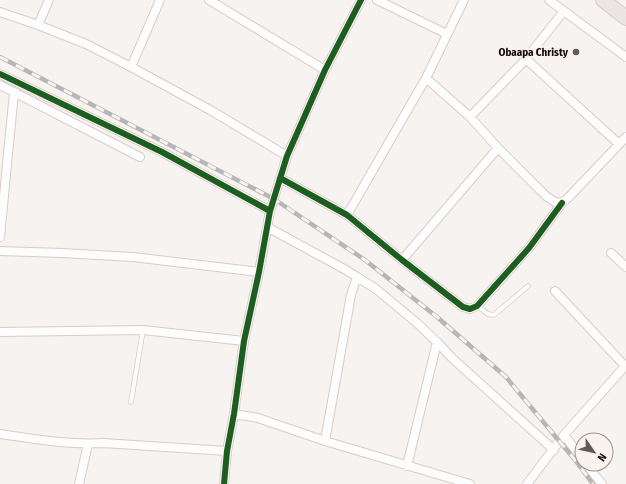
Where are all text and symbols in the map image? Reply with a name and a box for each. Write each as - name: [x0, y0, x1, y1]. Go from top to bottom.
- place label: Obaapa Christy: [498, 46, 569, 59]
- marker: Obaapa Christy: [571, 47, 581, 57]
- north arrow: [574, 432, 614, 472]
- text: N: [595, 451, 609, 464]

